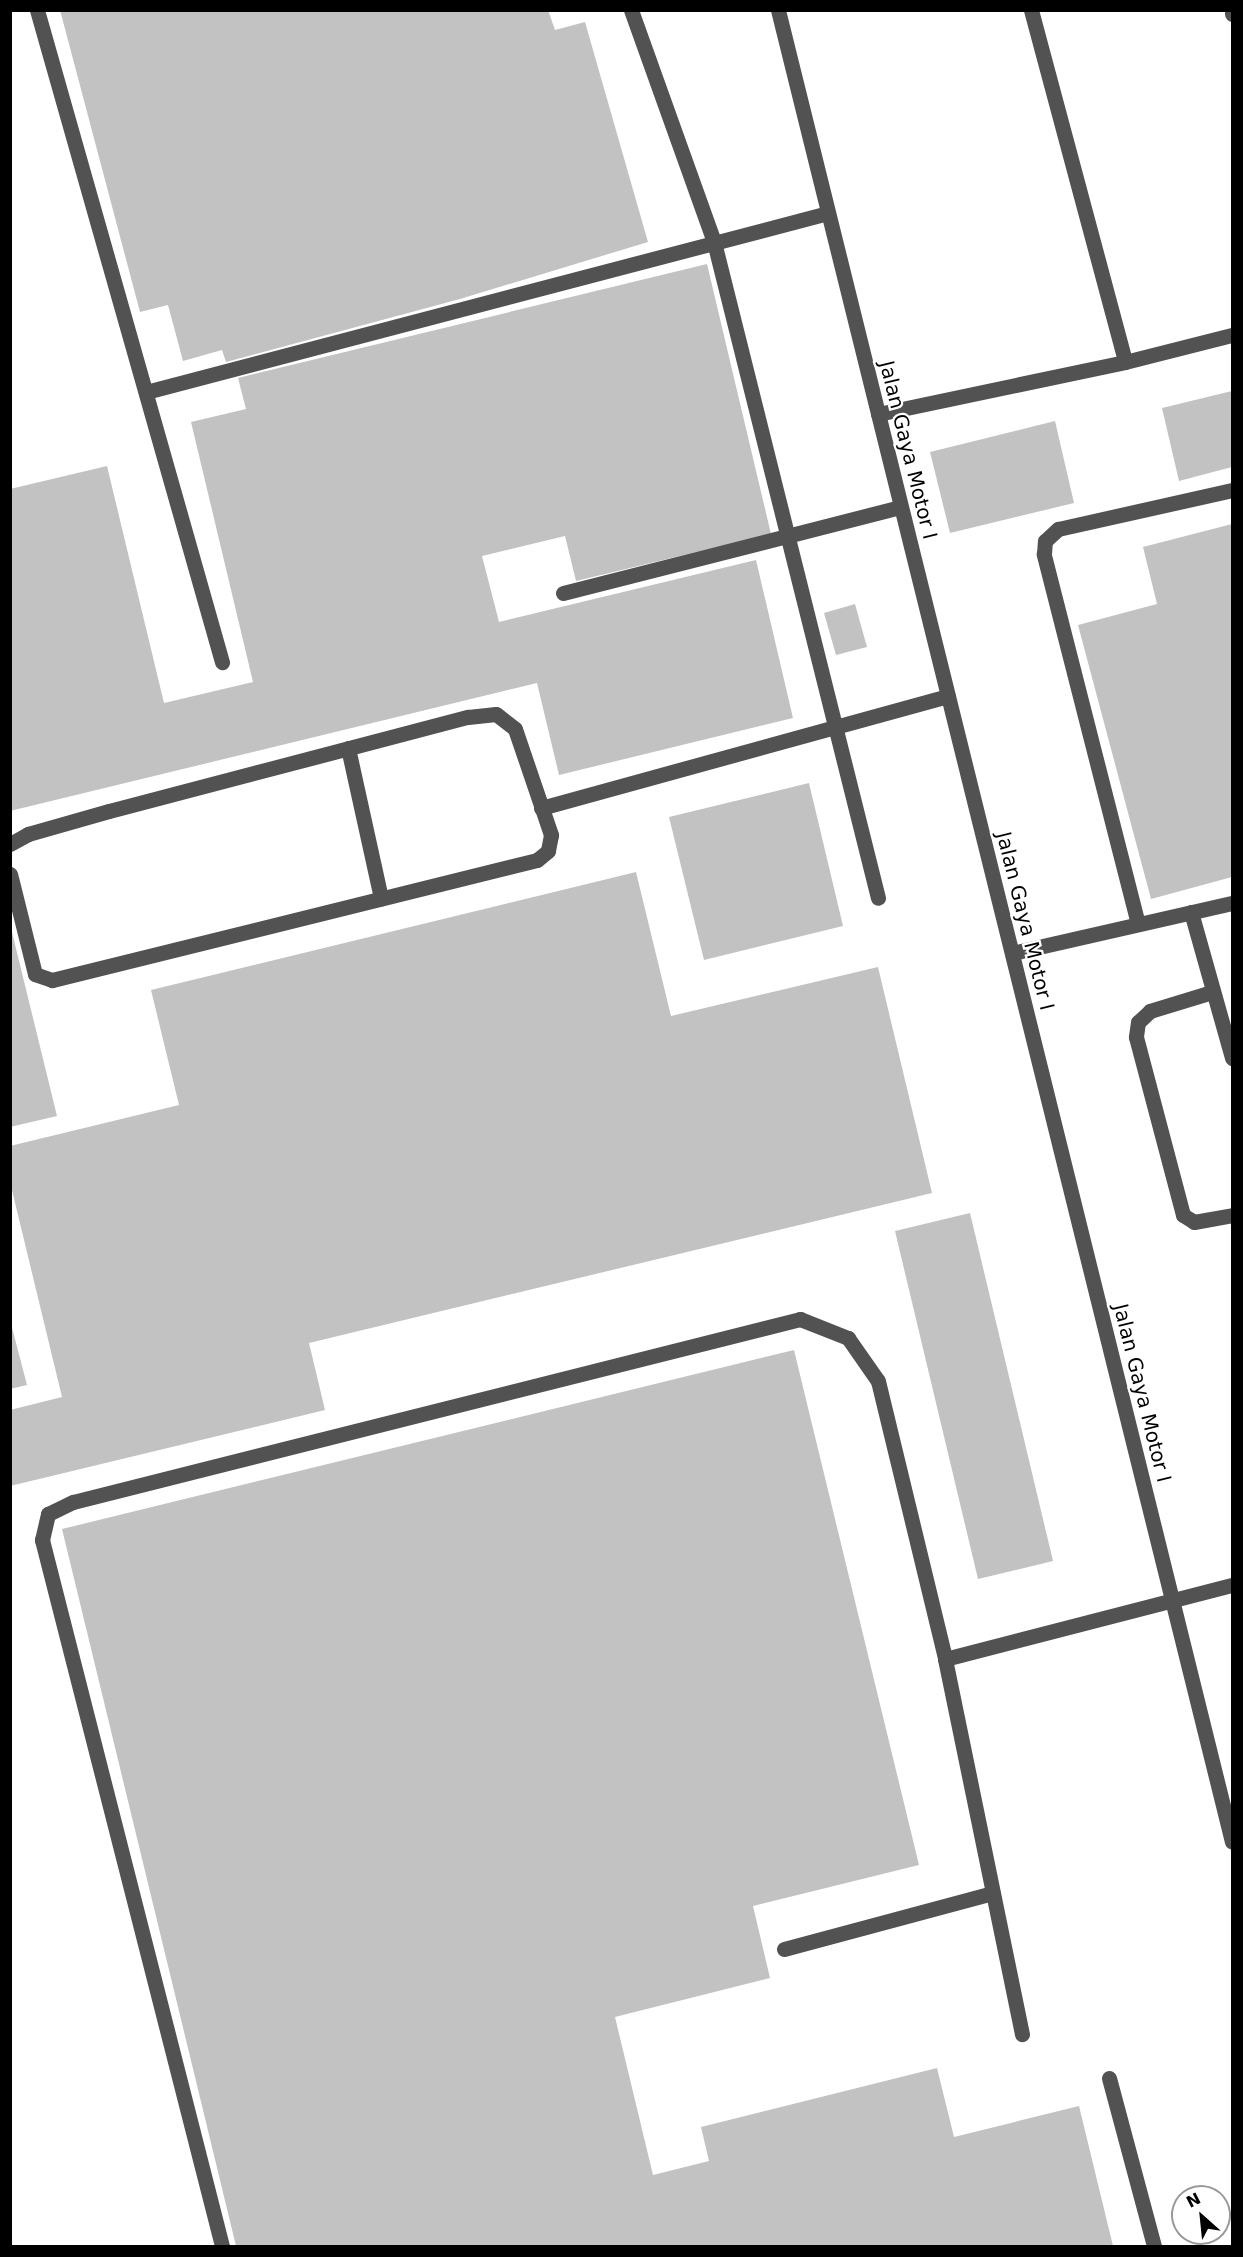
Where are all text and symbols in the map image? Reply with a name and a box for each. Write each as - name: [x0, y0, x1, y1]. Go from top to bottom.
- street label: Jalan Gaya Motor I: [874, 358, 942, 542]
- street label: Jalan Gaya Motor I: [991, 829, 1059, 1013]
- street label: Jalan Gaya Motor I: [1108, 1301, 1176, 1485]
- north arrow: [1171, 2185, 1231, 2245]
- text: N: [1183, 2189, 1204, 2212]

